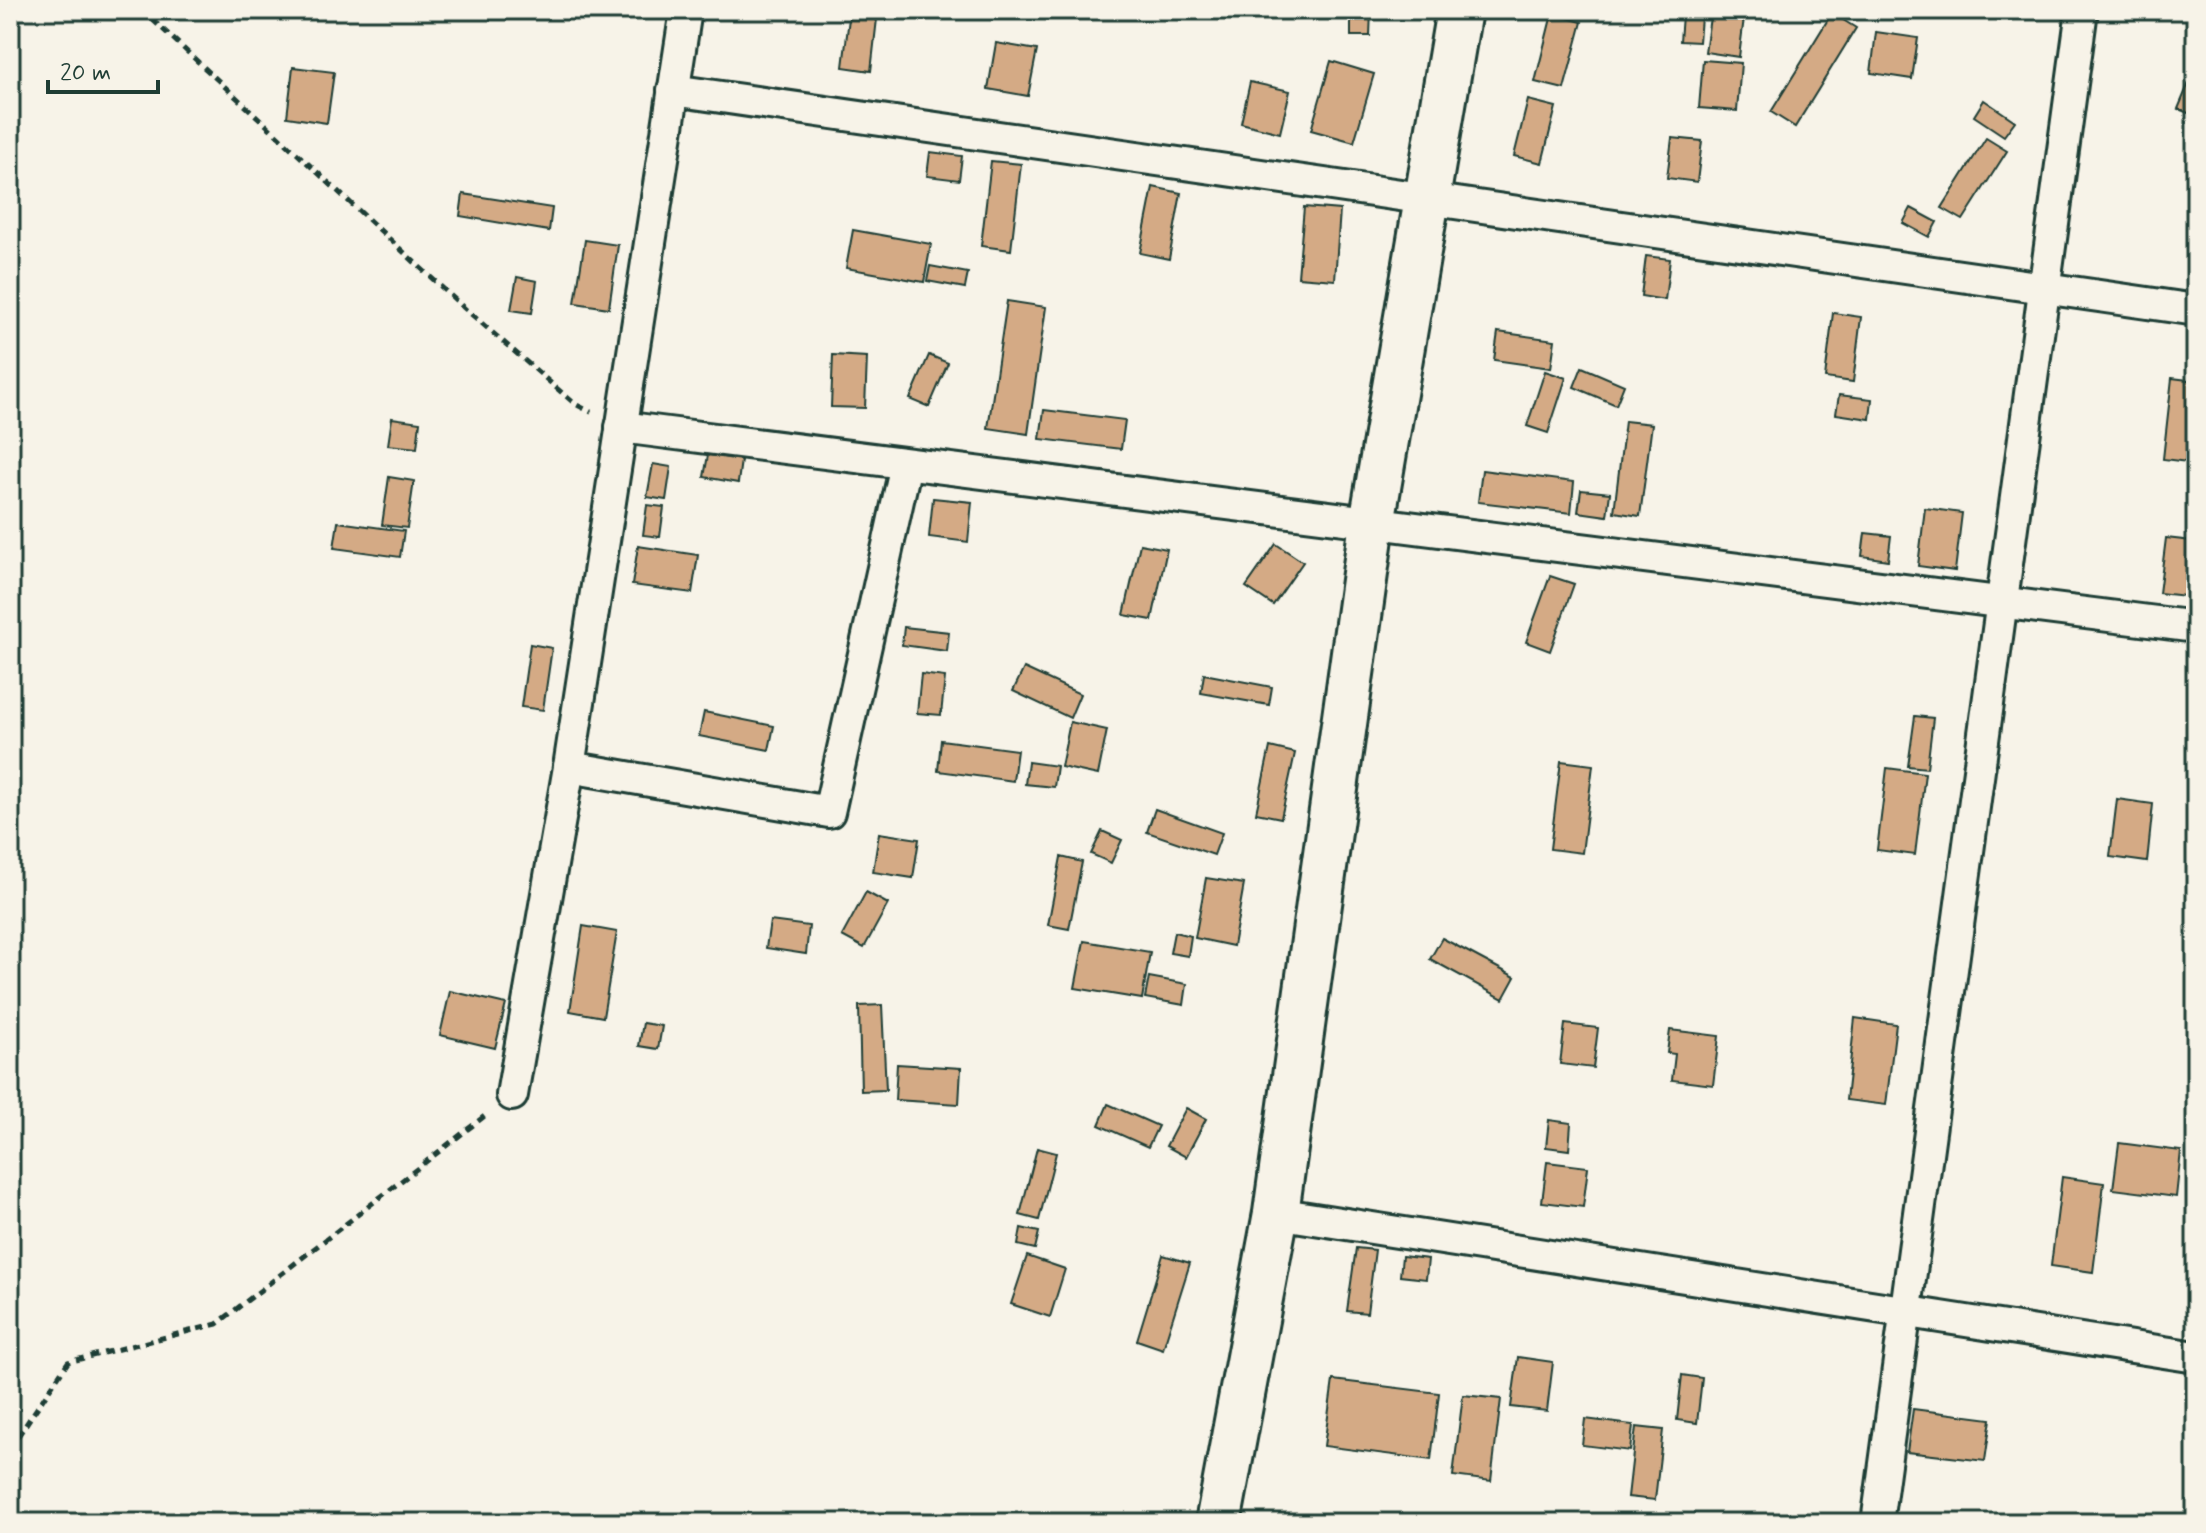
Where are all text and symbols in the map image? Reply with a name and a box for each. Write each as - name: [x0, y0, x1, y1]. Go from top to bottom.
- scale bar: [48, 44, 158, 94]
- text: 20 m: [60, 58, 111, 89]

